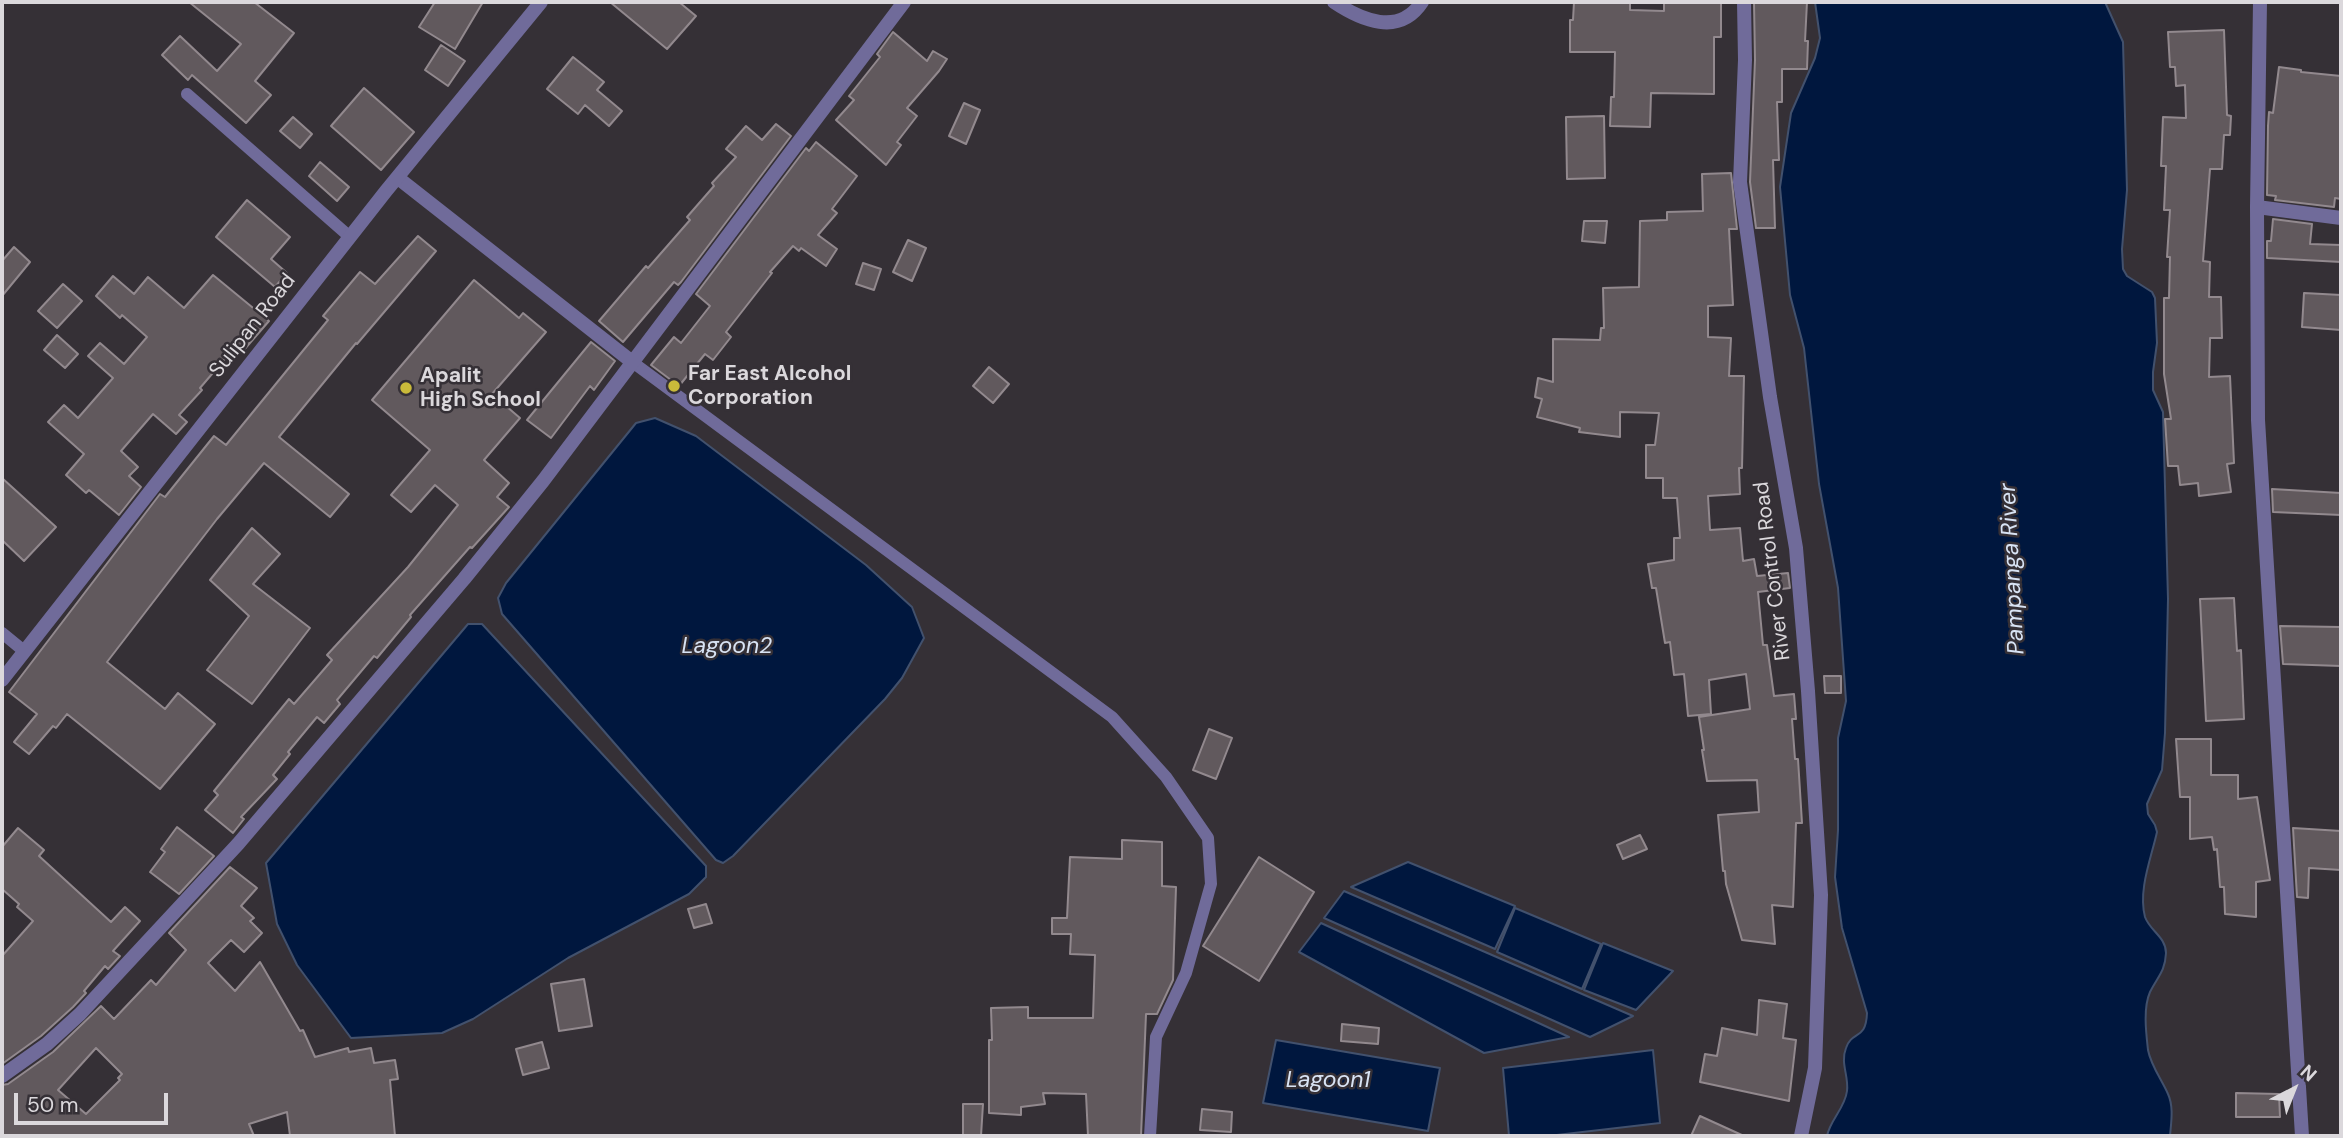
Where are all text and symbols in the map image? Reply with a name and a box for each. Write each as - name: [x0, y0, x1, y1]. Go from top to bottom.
- street label: Sulipan Road: [205, 269, 301, 383]
- place label: Far East Alcohol Corporation: [688, 361, 851, 411]
- place label: Apalit High School: [420, 363, 541, 413]
- marker: Far East Alcohol Corporation: [666, 378, 682, 394]
- marker: Apalit High School: [398, 380, 414, 396]
- street label: River Control Road: [1750, 480, 1796, 662]
- water label: Pampanga River: [1995, 483, 2031, 655]
- water label: Lagoon2: [681, 633, 773, 661]
- north arrow: [2259, 1054, 2329, 1124]
- text: N: [2295, 1059, 2322, 1087]
- water label: Lagoon1: [1286, 1067, 1370, 1095]
- scale bar: [18, 1078, 172, 1122]
- text: 50 m: [27, 1091, 78, 1119]

